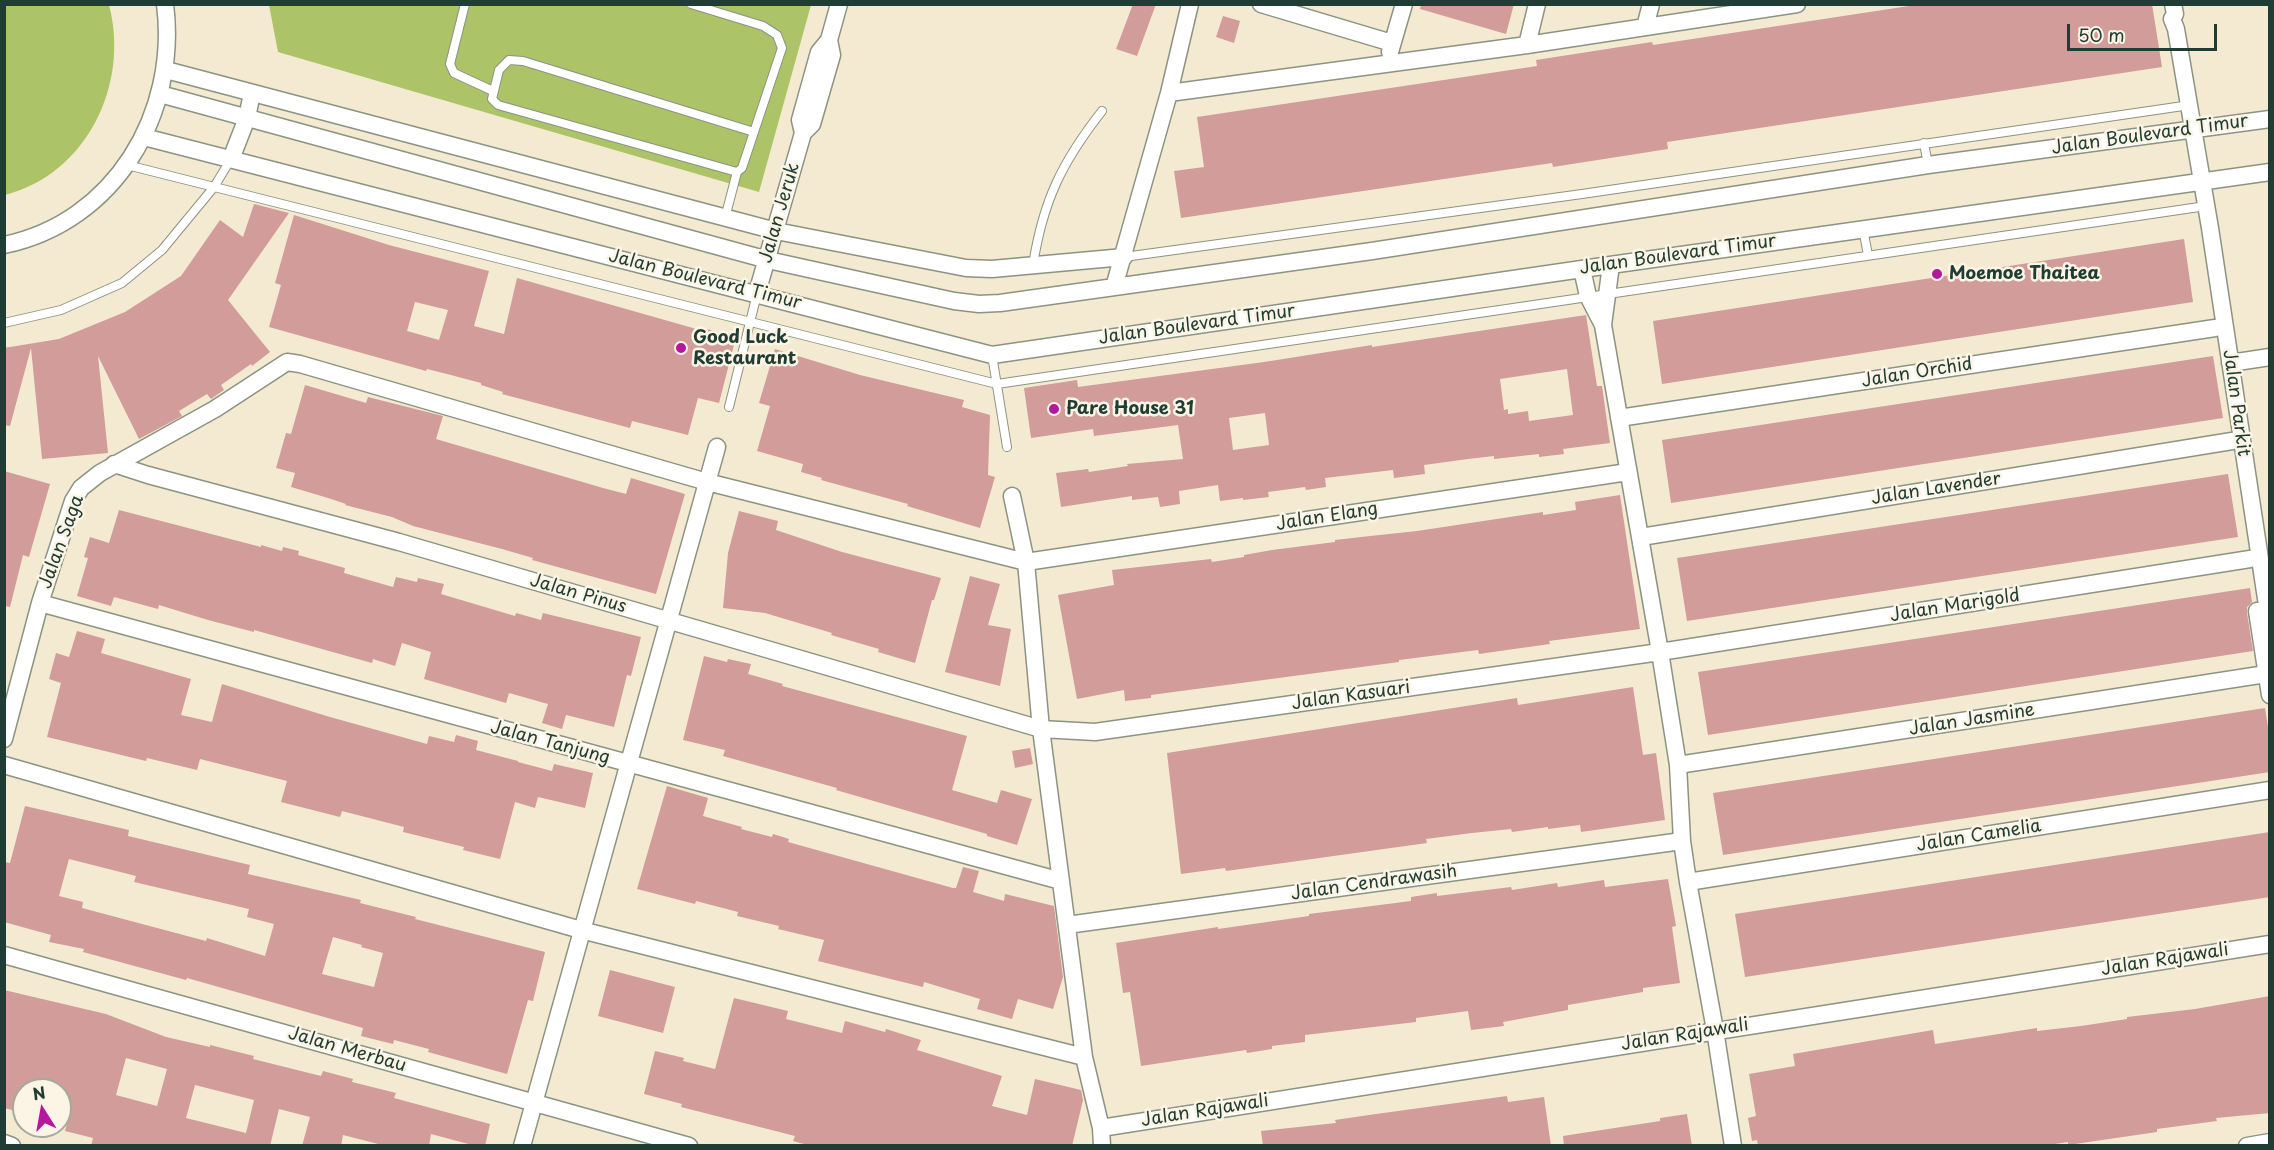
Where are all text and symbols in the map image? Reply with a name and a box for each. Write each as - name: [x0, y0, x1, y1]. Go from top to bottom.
- scale bar: [2070, 12, 2220, 50]
- text: 50 m: [2078, 21, 2125, 48]
- street label: Jalan Boulevard Timur: [2050, 111, 2250, 159]
- street label: Jalan Jeruk: [755, 160, 805, 266]
- street label: Jalan Boulevard Timur: [1578, 231, 1778, 279]
- street label: Jalan Boulevard Timur: [606, 246, 804, 314]
- place label: Moemoe Thaitea: [1949, 263, 2100, 285]
- marker: Moemoe Thaitea: [1930, 267, 1944, 281]
- street label: Jalan Boulevard Timur: [1097, 301, 1297, 349]
- place label: Good Luck Restaurant: [693, 327, 796, 370]
- marker: Good Luck Restaurant: [674, 341, 688, 355]
- street label: Jalan Parkit: [2218, 348, 2254, 458]
- street label: Jalan Orchid: [1860, 354, 1974, 392]
- place label: Pare House 31: [1066, 398, 1194, 420]
- marker: Pare House 31: [1047, 402, 1061, 416]
- street label: Jalan Lavender: [1870, 468, 2002, 510]
- street label: Jalan Saga: [35, 492, 89, 592]
- street label: Jalan Elang: [1275, 498, 1379, 536]
- street label: Jalan Pinus: [527, 570, 629, 618]
- street label: Jalan Marigold: [1889, 585, 2021, 627]
- street label: Jalan Kasuari: [1290, 677, 1412, 715]
- street label: Jalan Jasmine: [1908, 699, 2036, 741]
- street label: Jalan Tanjung: [488, 717, 612, 769]
- street label: Jalan Camelia: [1915, 815, 2043, 857]
- street label: Jalan Cendrawasih: [1290, 861, 1458, 905]
- street label: Jalan Rajawali: [2100, 939, 2230, 981]
- street label: Jalan Rajawali: [1620, 1014, 1750, 1056]
- street label: Jalan Merbau: [286, 1023, 408, 1077]
- north arrow: [12, 1078, 72, 1138]
- text: N: [30, 1079, 47, 1105]
- street label: Jalan Rajawali: [1140, 1090, 1270, 1132]

